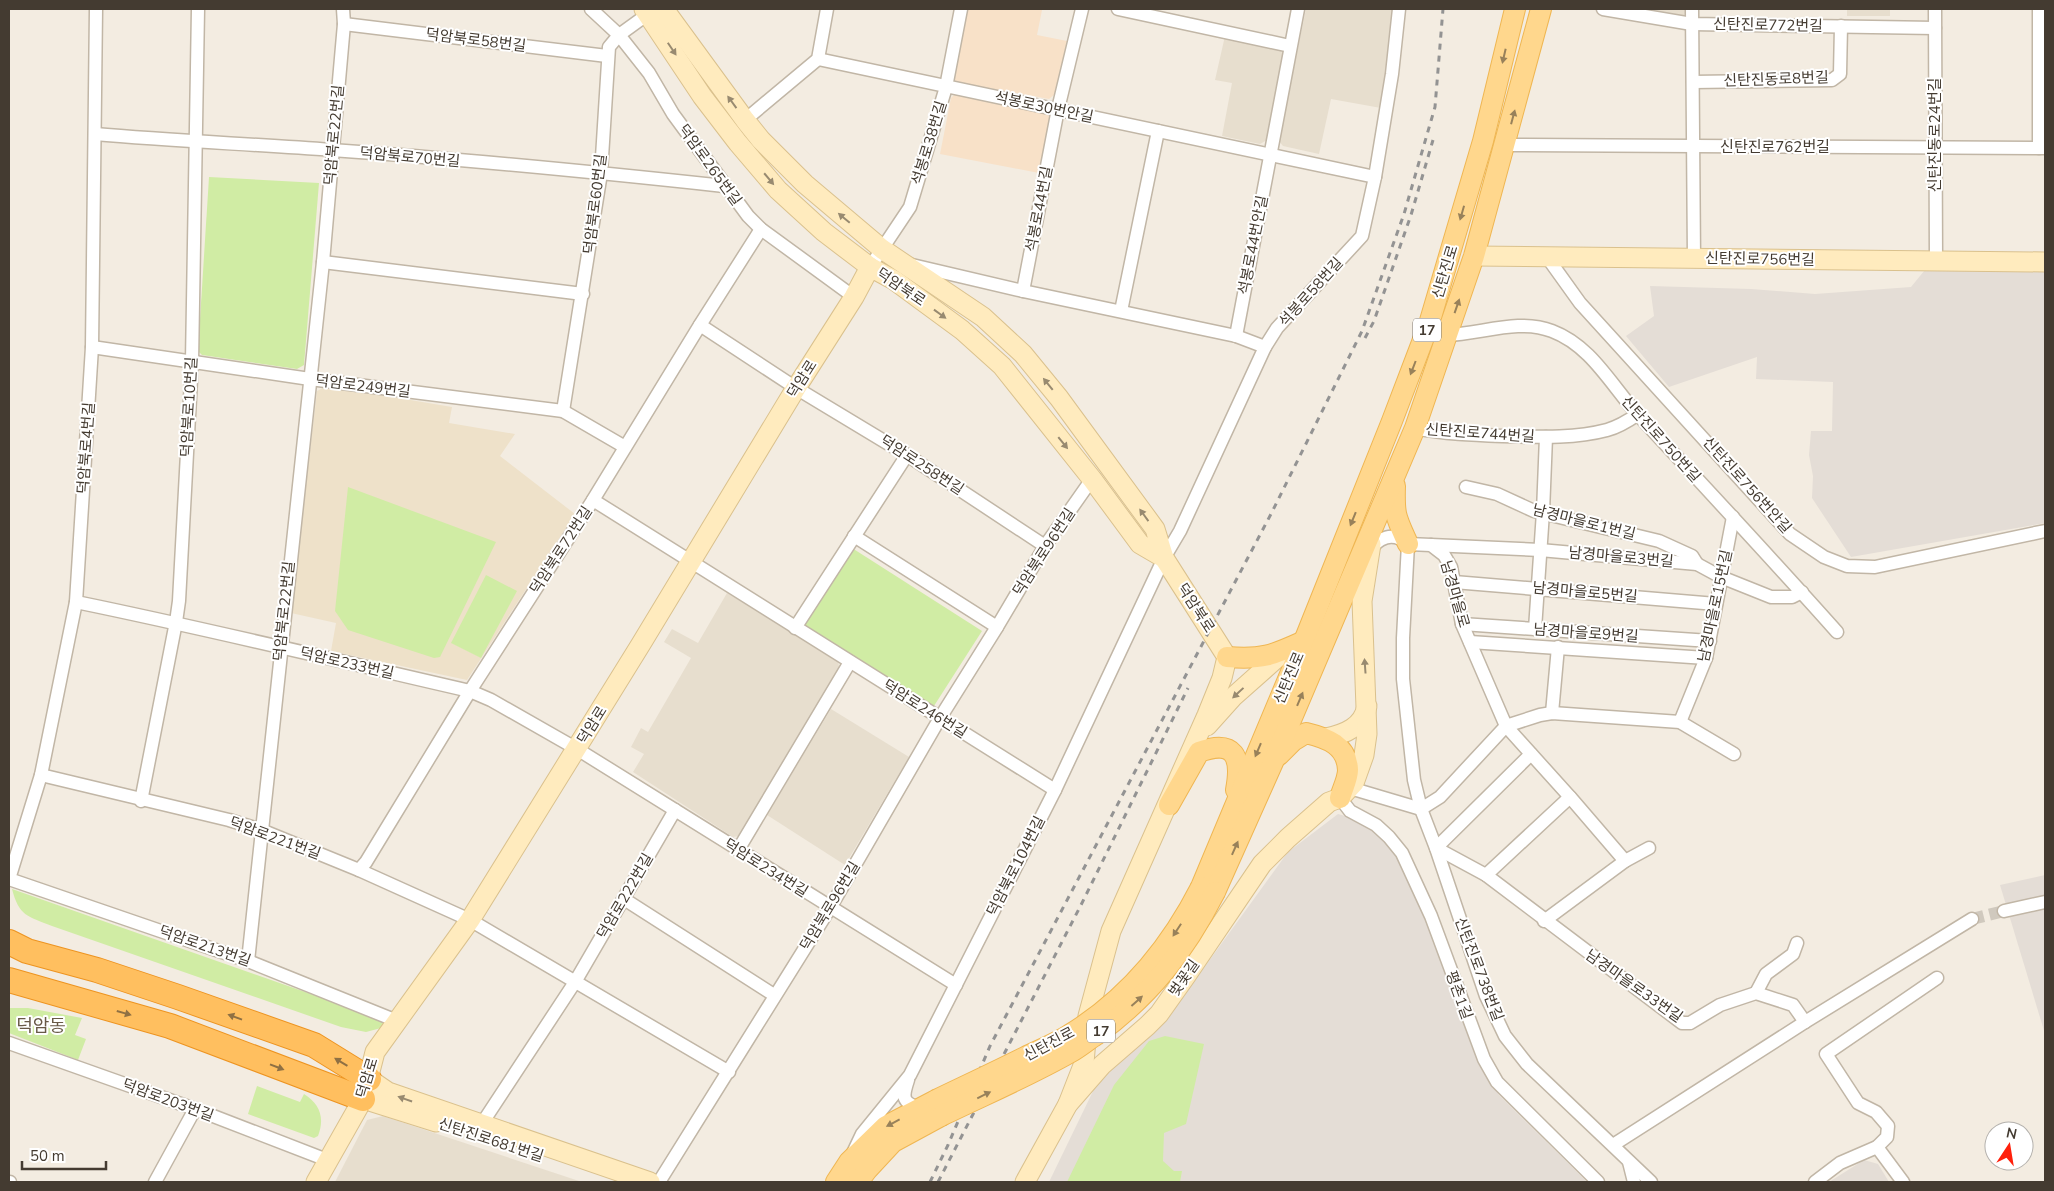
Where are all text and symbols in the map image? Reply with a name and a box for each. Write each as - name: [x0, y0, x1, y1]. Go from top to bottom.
- street label: 신탄진로772번길: [1713, 14, 1823, 36]
- street label: 덕암북로58번길: [425, 24, 527, 56]
- one-way arrow: [667, 43, 676, 56]
- one-way arrow: [1500, 49, 1508, 64]
- street label: 신탄진동로8번길: [1723, 67, 1829, 91]
- street label: 신탄진동로24번길: [1925, 78, 1945, 192]
- street label: 덕암북로22번길: [320, 84, 348, 186]
- street label: 석봉로30번안길: [993, 87, 1095, 127]
- one-way arrow: [726, 96, 737, 109]
- street label: 석봉로38번길: [907, 98, 951, 188]
- one-way arrow: [1509, 110, 1517, 125]
- street label: 덕암로265번길: [674, 120, 746, 210]
- street label: 신탄진로762번길: [1720, 137, 1830, 157]
- street label: 덕암북로70번길: [359, 143, 461, 171]
- street label: 덕암북로60번길: [579, 153, 611, 255]
- street label: 석봉로44번길: [1021, 164, 1057, 254]
- one-way arrow: [763, 173, 774, 186]
- street label: 석봉로44번안길: [1234, 194, 1272, 296]
- one-way arrow: [1458, 206, 1466, 221]
- one-way arrow: [838, 212, 851, 223]
- street label: 신탄진로: [1427, 243, 1463, 301]
- street label: 신탄진로756번길: [1705, 248, 1815, 270]
- street label: 석봉로58번길: [1274, 253, 1348, 331]
- street label: 덕암북로: [873, 263, 929, 311]
- one-way arrow: [1454, 299, 1461, 314]
- one-way arrow: [933, 308, 946, 319]
- road number: 17: [1413, 318, 1441, 342]
- street label: 덕암북로10번길: [176, 356, 202, 458]
- street label: 덕암로: [783, 356, 821, 402]
- one-way arrow: [1408, 361, 1416, 375]
- street label: 덕암로249번길: [314, 370, 412, 402]
- one-way arrow: [1042, 378, 1053, 391]
- street label: 신탄진로750번길: [1617, 392, 1705, 486]
- street label: 덕암북로4번길: [73, 402, 99, 494]
- street label: 신탄진로744번길: [1425, 419, 1535, 447]
- street label: 덕암로258번길: [876, 430, 968, 500]
- street label: 신탄진로756번안길: [1698, 432, 1796, 538]
- one-way arrow: [1058, 436, 1069, 449]
- street label: 남경마을로1번길: [1530, 500, 1638, 544]
- street label: 덕암북로72번길: [525, 502, 597, 598]
- street label: 덕암북로96번길: [1008, 504, 1080, 600]
- one-way arrow: [1139, 508, 1149, 522]
- one-way arrow: [1348, 512, 1356, 526]
- street label: 남경마을로3번길: [1568, 542, 1674, 572]
- street label: 남경마을로15번길: [1693, 548, 1737, 664]
- street label: 남경마을로: [1436, 558, 1474, 630]
- street label: 덕암북로22번길: [269, 560, 299, 662]
- street label: 남경마을로5번길: [1532, 577, 1638, 607]
- street label: 덕암북로: [1173, 579, 1219, 637]
- street label: 남경마을로9번길: [1533, 619, 1639, 647]
- street label: 덕암로233번길: [298, 642, 396, 684]
- street label: 신탄진로: [1269, 649, 1309, 707]
- one-way arrow: [1360, 658, 1368, 674]
- street label: 덕암로246번길: [879, 675, 971, 743]
- one-way arrow: [1232, 687, 1244, 699]
- one-way arrow: [1296, 691, 1304, 706]
- street label: 덕암로: [573, 702, 611, 748]
- one-way arrow: [1254, 743, 1262, 757]
- street label: 덕암로221번길: [226, 812, 324, 864]
- street label: 덕암북로104번길: [982, 813, 1050, 919]
- street label: 덕암로234번길: [720, 834, 812, 902]
- one-way arrow: [1231, 841, 1239, 855]
- street label: 덕암로222번길: [592, 849, 658, 943]
- street label: 덕암북로96번길: [795, 858, 865, 954]
- street label: 신탄진로738번길: [1450, 914, 1508, 1024]
- street label: 덕암로213번길: [156, 921, 254, 971]
- one-way arrow: [1173, 923, 1182, 936]
- street label: 남경마을로33번길: [1581, 945, 1687, 1027]
- street label: 벚꽃길: [1164, 955, 1204, 1001]
- street label: 평촌1길: [1441, 968, 1477, 1022]
- one-way arrow: [1130, 995, 1142, 1007]
- one-way arrow: [116, 1009, 132, 1017]
- one-way arrow: [227, 1013, 242, 1021]
- district label: 덕암동: [16, 1014, 66, 1038]
- road number: 17: [1087, 1019, 1115, 1042]
- street label: 신탄진로: [1020, 1022, 1078, 1066]
- street label: 덕암로: [351, 1055, 383, 1101]
- one-way arrow: [335, 1057, 348, 1066]
- one-way arrow: [270, 1063, 285, 1071]
- street label: 덕암로203번길: [119, 1074, 217, 1126]
- one-way arrow: [977, 1091, 992, 1099]
- one-way arrow: [397, 1094, 412, 1102]
- street label: 신탄진로681번길: [436, 1114, 546, 1166]
- one-way arrow: [885, 1119, 900, 1127]
- north arrow: [1984, 1121, 2034, 1171]
- text: N: [2004, 1123, 2019, 1144]
- scale bar: [22, 1138, 106, 1170]
- text: 50 m: [30, 1146, 65, 1166]

